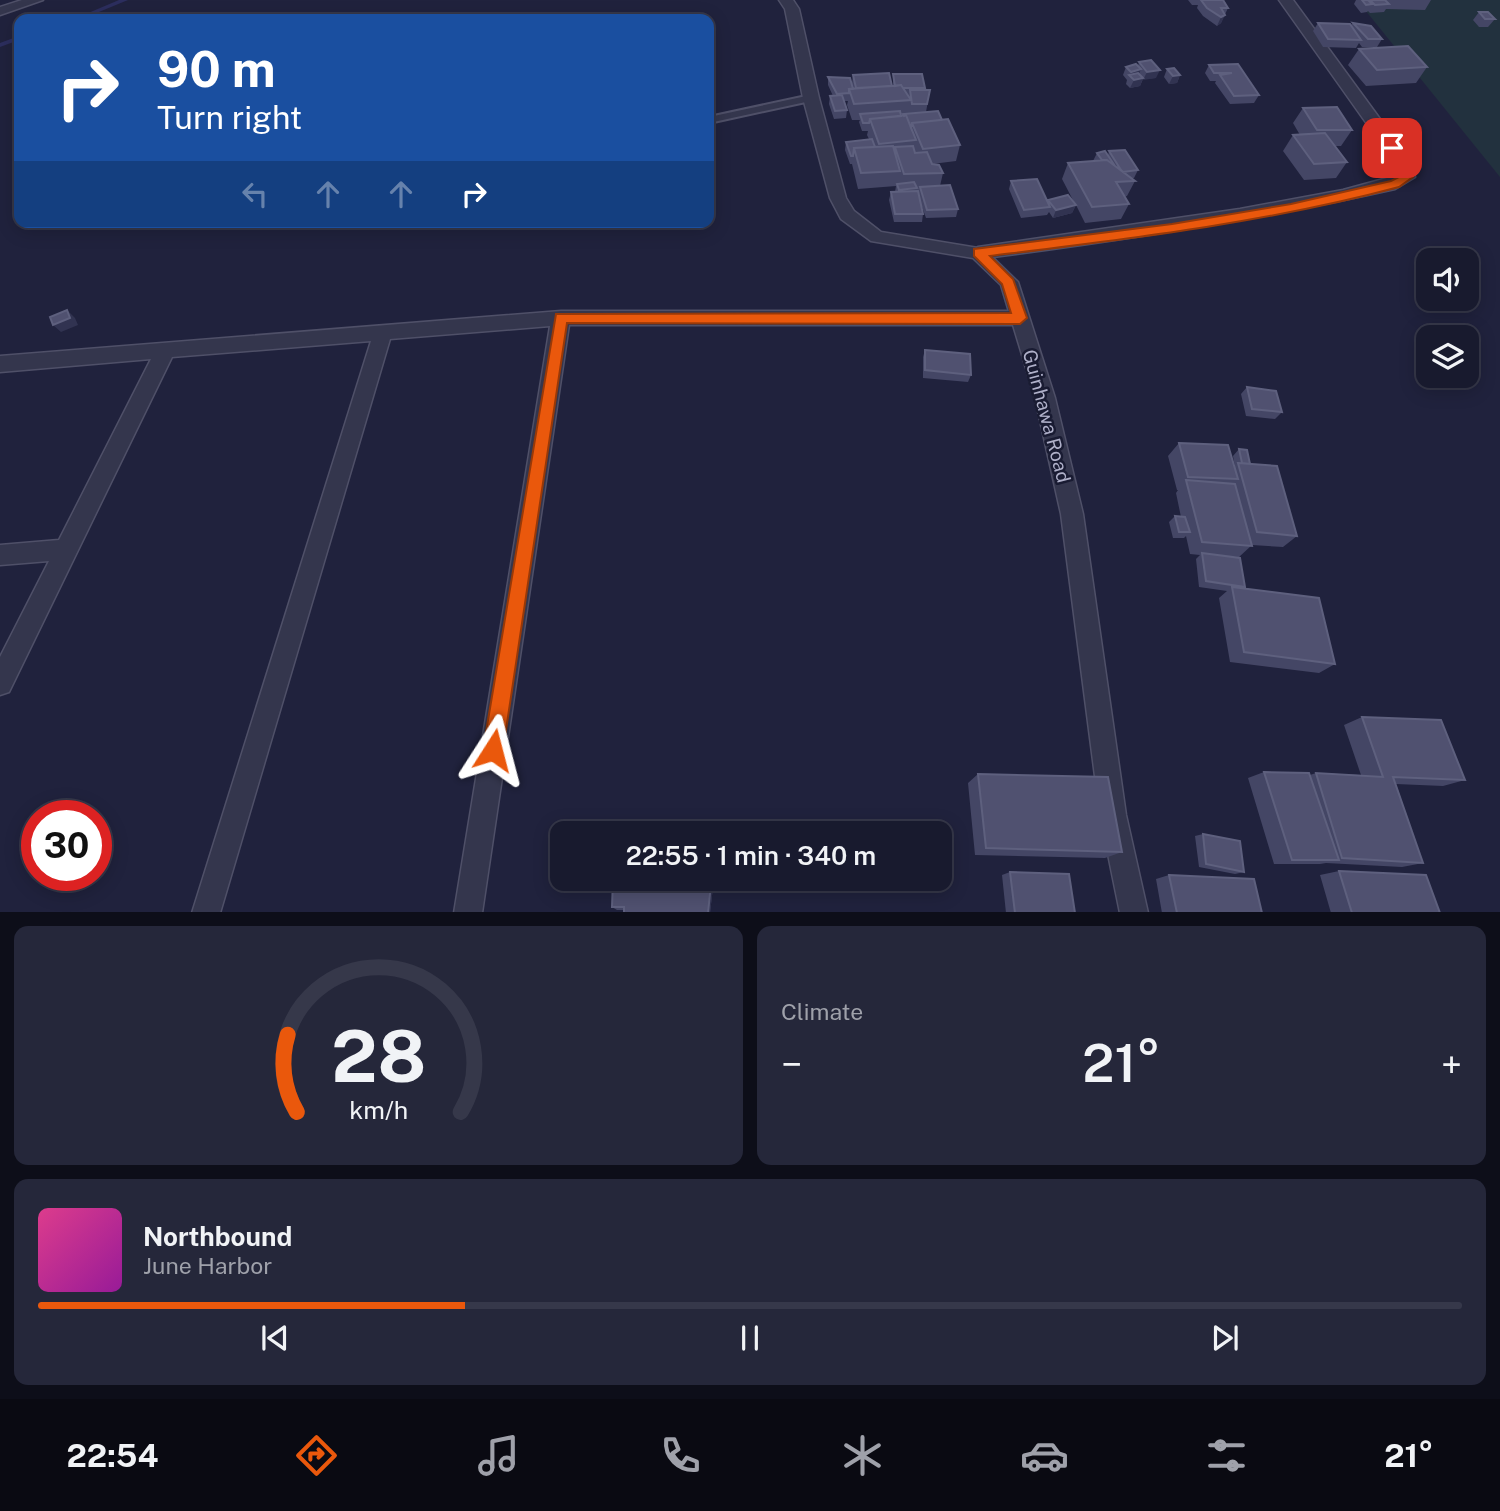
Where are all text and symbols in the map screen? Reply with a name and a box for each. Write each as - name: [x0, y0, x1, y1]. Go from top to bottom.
- text: 90 m: [157, 40, 276, 98]
- icon: right: [42, 42, 133, 133]
- text: Turn right: [157, 99, 302, 136]
- pin: [1362, 118, 1422, 178]
- icon: arrive: [1373, 129, 1411, 167]
- icon: left: [236, 175, 274, 213]
- icon: ahead: [309, 175, 347, 213]
- icon: ahead: [382, 175, 420, 213]
- icon: right: [455, 175, 493, 213]
- map controls: [1416, 248, 1479, 388]
- button: sound: [1416, 248, 1479, 311]
- button: layers: [1416, 325, 1479, 388]
- street label: Guinhawa Road: [1019, 347, 1075, 485]
- position arrow: [456, 713, 530, 787]
- speed limit sign: 30: [21, 800, 112, 891]
- text: 22:55 · 1 min · 340 m: [626, 840, 876, 871]
- text: Climate: [781, 998, 863, 1025]
- text: 28: [331, 1013, 426, 1098]
- text: 21°: [1082, 1033, 1161, 1094]
- text: −: [781, 1042, 802, 1087]
- text: +: [1441, 1042, 1462, 1087]
- text: km/h: [349, 1094, 408, 1124]
- text: Northbound: [143, 1221, 292, 1252]
- text: June Harbor: [143, 1252, 272, 1279]
- icon: previous: [256, 1319, 294, 1357]
- icon: pause: [731, 1319, 769, 1357]
- icon: next: [1206, 1319, 1244, 1357]
- icon: directions: [292, 1431, 341, 1480]
- icon: music: [474, 1431, 523, 1480]
- icon: phone: [656, 1431, 705, 1480]
- icon: climate: [838, 1431, 887, 1480]
- icon: car: [1020, 1431, 1069, 1480]
- icon: filters: [1202, 1431, 1251, 1480]
- text: 22:54: [67, 1437, 158, 1474]
- text: 21°: [1384, 1437, 1433, 1474]

